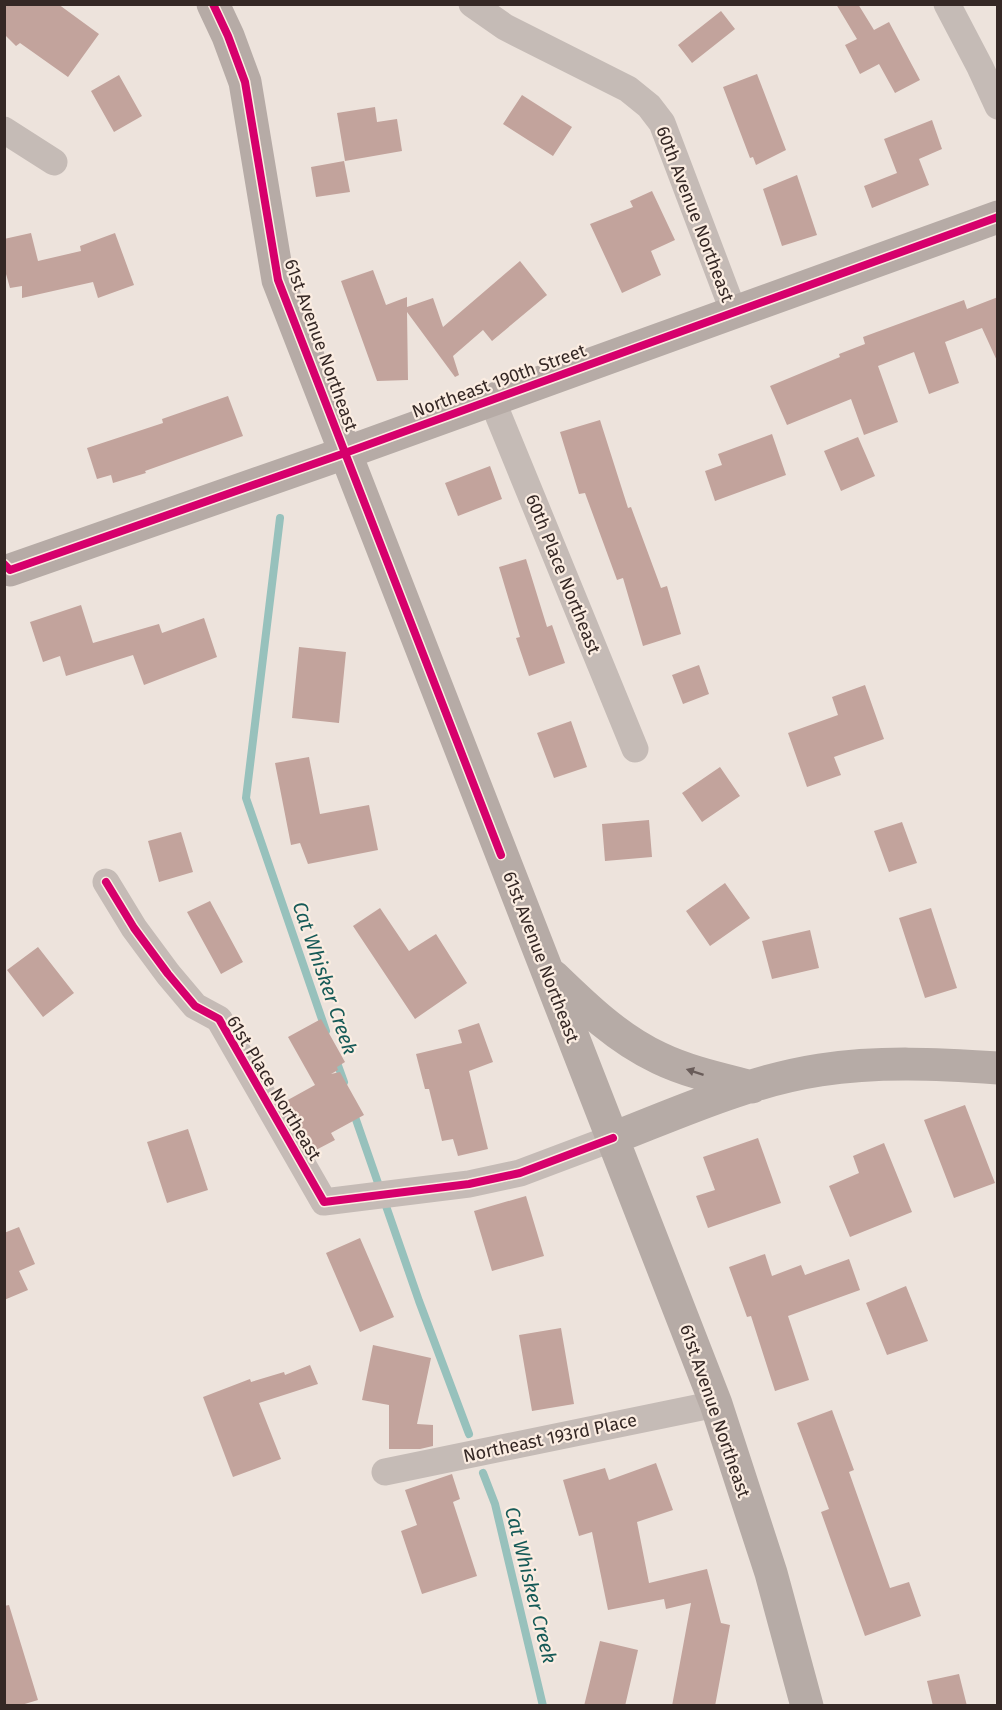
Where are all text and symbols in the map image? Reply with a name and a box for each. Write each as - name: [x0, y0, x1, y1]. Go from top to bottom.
- street label: 60th Avenue Northeast: [651, 123, 739, 306]
- street label: 61st Avenue Northeast: [280, 256, 363, 435]
- street label: Northeast 190th Street: [409, 339, 590, 423]
- street label: 60th Place Northeast: [521, 491, 605, 658]
- street label: 61st Avenue Northeast: [498, 868, 584, 1046]
- water label: Cat Whisker Creek: [288, 898, 363, 1058]
- street label: 61st Place Northeast: [222, 1012, 326, 1165]
- one-way arrow: [686, 1066, 704, 1076]
- street label: 61st Avenue Northeast: [675, 1322, 755, 1501]
- street label: Northeast 193rd Place: [461, 1409, 639, 1467]
- water label: Cat Whisker Creek: [500, 1504, 562, 1666]

